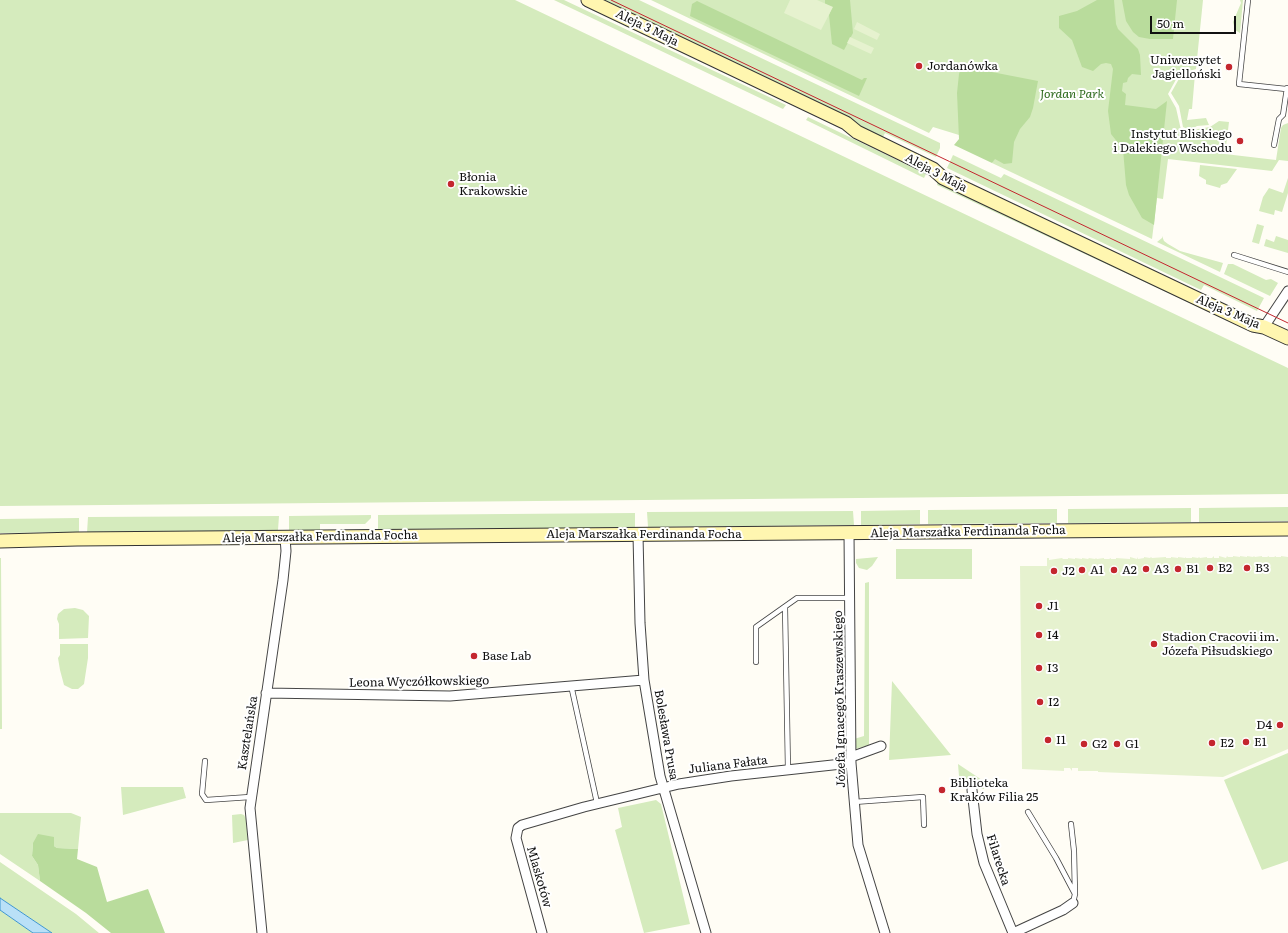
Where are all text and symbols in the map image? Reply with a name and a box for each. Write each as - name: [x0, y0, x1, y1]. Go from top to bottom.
- street label: Aleja 3 Maja: [613, 7, 681, 49]
- scale bar: [1152, 8, 1238, 34]
- text: 50 m: [1157, 14, 1184, 32]
- place label: Uniwersytet Jagielloński: [1150, 53, 1221, 81]
- place label: Jordanówka: [927, 59, 998, 73]
- marker: Jordanówka: [914, 61, 924, 71]
- marker: Uniwersytet Jagielloński: [1224, 62, 1234, 72]
- park label: Jordan Park: [1040, 87, 1104, 101]
- place label: Instytut Bliskiego i Dalekiego Wschodu: [1113, 127, 1232, 155]
- marker: Instytut Bliskiego i Dalekiego Wschodu: [1235, 136, 1245, 146]
- street label: Aleja 3 Maja: [902, 151, 970, 195]
- place label: Błonia Krakowskie: [459, 170, 528, 198]
- marker: Błonia Krakowskie: [446, 179, 456, 189]
- street label: Aleja 3 Maja: [1194, 292, 1262, 332]
- street label: Aleja Marszałka Ferdinanda Focha: [870, 523, 1066, 541]
- street label: Aleja Marszałka Ferdinanda Focha: [546, 527, 742, 541]
- street label: Aleja Marszałka Ferdinanda Focha: [222, 528, 418, 546]
- place label: B2: [1218, 561, 1232, 575]
- place label: B3: [1255, 561, 1269, 575]
- place label: A3: [1154, 562, 1169, 576]
- place label: B1: [1186, 562, 1199, 576]
- place label: A1: [1090, 563, 1104, 577]
- place label: A2: [1122, 563, 1137, 577]
- marker: B2: [1205, 563, 1215, 573]
- marker: B3: [1242, 563, 1252, 573]
- place label: J2: [1062, 564, 1075, 578]
- marker: A3: [1141, 564, 1151, 574]
- marker: B1: [1173, 564, 1183, 574]
- marker: A1: [1077, 565, 1087, 575]
- marker: A2: [1109, 565, 1119, 575]
- marker: J2: [1049, 566, 1059, 576]
- place label: J1: [1047, 599, 1059, 613]
- marker: J1: [1034, 601, 1044, 611]
- street label: Józefa Ignacego Kraszewskiego: [831, 610, 849, 788]
- place label: I4: [1047, 628, 1059, 642]
- marker: I4: [1034, 630, 1044, 640]
- place label: Stadion Cracovii im. Józefa Piłsudskiego: [1162, 630, 1279, 658]
- marker: Stadion Cracovii im. Józefa Piłsudskiego: [1149, 639, 1159, 649]
- place label: Base Lab: [482, 649, 531, 663]
- marker: Base Lab: [469, 651, 479, 661]
- place label: I3: [1047, 661, 1058, 675]
- marker: I3: [1034, 663, 1044, 673]
- street label: Leona Wyczółkowskiego: [349, 674, 489, 690]
- street label: Bolesława Prusa: [651, 689, 681, 781]
- street label: Kasztelańska: [235, 695, 261, 771]
- place label: I2: [1048, 695, 1059, 709]
- marker: I2: [1035, 697, 1045, 707]
- place label: D4: [1256, 718, 1272, 732]
- marker: D4: [1275, 720, 1285, 730]
- place label: I1: [1056, 733, 1066, 747]
- marker: I1: [1043, 735, 1053, 745]
- place label: E1: [1254, 735, 1267, 749]
- place label: E2: [1220, 736, 1234, 750]
- place label: G2: [1092, 737, 1107, 751]
- place label: G1: [1125, 737, 1139, 751]
- marker: E1: [1241, 737, 1251, 747]
- marker: E2: [1207, 738, 1217, 748]
- marker: G2: [1079, 739, 1089, 749]
- marker: G1: [1112, 739, 1122, 749]
- street label: Juliana Fałata: [688, 753, 768, 777]
- place label: Biblioteka Kraków Filia 25: [950, 776, 1038, 804]
- marker: Biblioteka Kraków Filia 25: [937, 785, 947, 795]
- street label: Filarecka: [983, 833, 1013, 887]
- street label: Mlaskotów: [523, 844, 555, 910]

